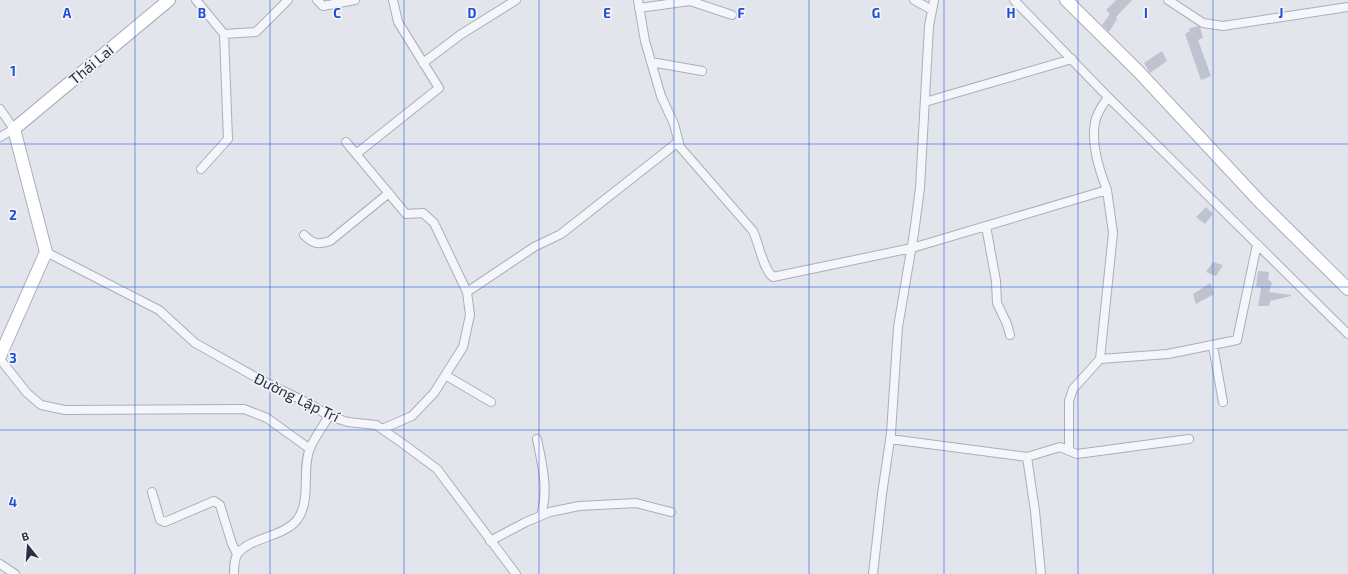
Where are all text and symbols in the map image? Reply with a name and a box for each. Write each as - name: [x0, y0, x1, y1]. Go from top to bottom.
- text: A: [63, 5, 72, 21]
- text: B: [198, 5, 206, 21]
- text: C: [333, 5, 341, 21]
- text: D: [468, 5, 477, 21]
- text: E: [603, 5, 611, 21]
- text: F: [737, 5, 745, 21]
- text: G: [872, 5, 880, 21]
- text: H: [1007, 5, 1016, 21]
- text: I: [1144, 5, 1148, 21]
- text: J: [1279, 5, 1283, 21]
- street label: Thái Lai: [65, 40, 117, 88]
- text: 1: [10, 63, 16, 79]
- text: 2: [9, 207, 17, 223]
- text: 3: [9, 350, 17, 366]
- street label: Đường Lập Trí: [251, 369, 344, 426]
- text: 4: [9, 494, 17, 510]
- north arrow: [8, 526, 48, 566]
- text: B: [20, 529, 30, 543]

